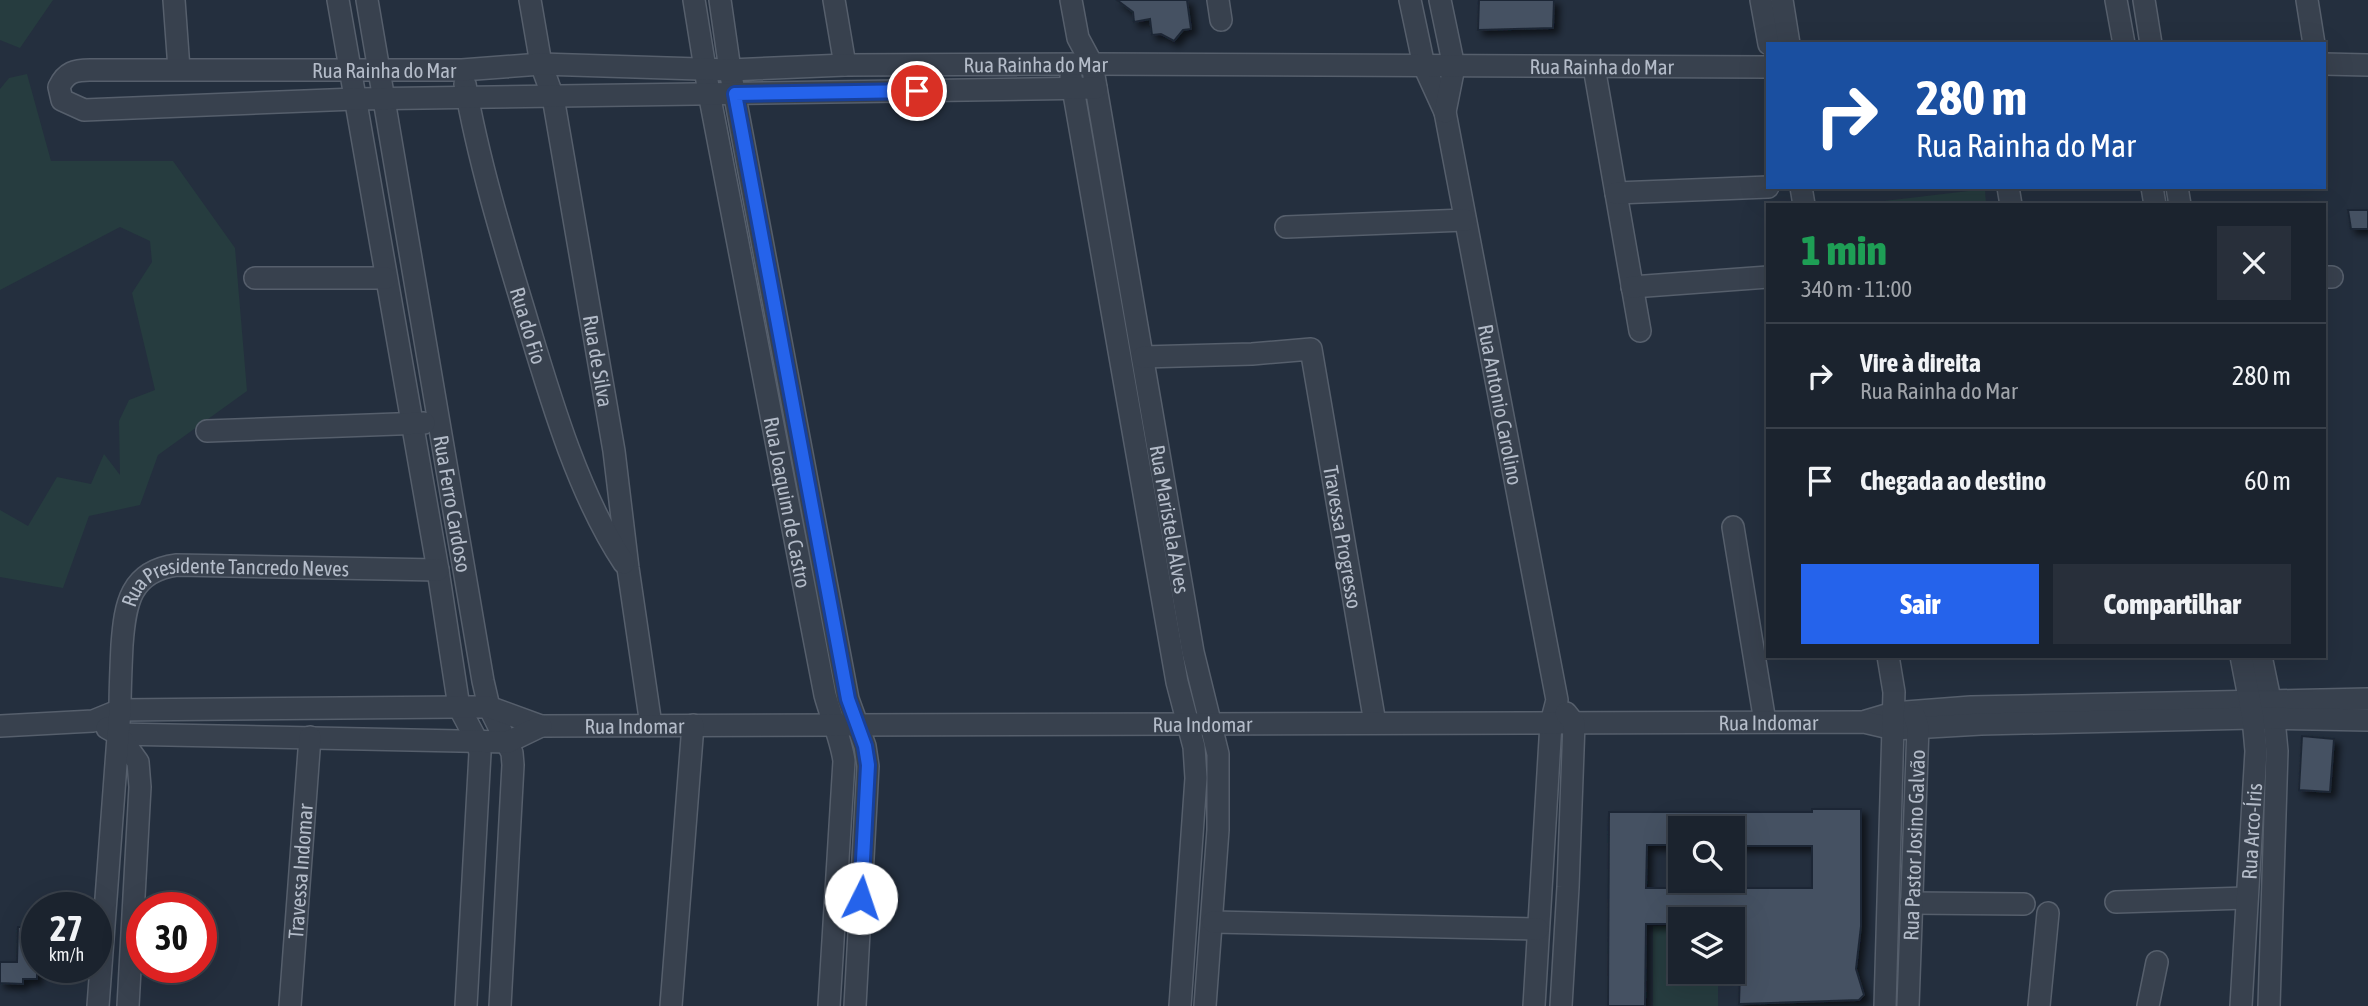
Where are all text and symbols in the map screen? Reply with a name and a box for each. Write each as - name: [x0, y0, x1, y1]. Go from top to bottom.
- street label: Rua Rainha do Mar: [964, 52, 1109, 77]
- street label: Rua Rainha do Mar: [1530, 54, 1675, 79]
- street label: Rua Rainha do Mar: [312, 58, 457, 82]
- pin: [887, 61, 947, 121]
- text: 280 m: [1916, 69, 2027, 125]
- icon: right: [1801, 70, 1892, 161]
- icon: arrive: [898, 72, 936, 110]
- text: Rua Rainha do Mar: [1916, 127, 2136, 164]
- text: 1 min: [1801, 226, 1887, 274]
- button: close: [2217, 226, 2291, 300]
- text: 340 m · 11:00: [1801, 276, 1912, 302]
- street label: Rua do Fio: [506, 284, 551, 367]
- street label: Rua de Silva: [579, 313, 618, 409]
- street label: Rua Antonio Carolino: [1474, 322, 1528, 487]
- text: Vire à direita: [1860, 348, 1981, 378]
- icon: right: [1801, 357, 1839, 395]
- text: 280 m: [2232, 361, 2291, 391]
- text: Rua Rainha do Mar: [1860, 378, 2018, 404]
- street label: Rua Joaquim de Castro: [760, 415, 816, 590]
- street label: Rua Ferro Cardoso: [429, 433, 476, 574]
- street label: Rua Maristela Alves: [1146, 443, 1195, 595]
- icon: arrive: [1801, 462, 1839, 500]
- street label: Travessa Progresso: [1319, 464, 1367, 610]
- text: Chegada ao destino: [1860, 466, 2046, 496]
- text: 60 m: [2244, 466, 2291, 496]
- street label: Rua Presidente Tancredo Neves: [116, 553, 349, 609]
- button: Sair: [1801, 564, 2039, 644]
- button: Compartilhar: [2053, 564, 2291, 644]
- street label: Rua Indomar: [1718, 710, 1819, 734]
- street label: Rua Indomar: [1152, 712, 1253, 736]
- street label: Rua Indomar: [584, 714, 685, 738]
- street label: Rua Pastor Josino Galvão: [1898, 749, 1929, 941]
- street label: Rua Arco-Íris: [2236, 782, 2266, 880]
- street label: Travessa Indomar: [283, 802, 317, 940]
- map controls: [1668, 816, 1745, 984]
- button: search: [1668, 816, 1745, 893]
- position arrow: [824, 861, 898, 935]
- speed limit sign: 30: [126, 892, 217, 983]
- button: layers: [1668, 907, 1745, 984]
- text: 27: [50, 908, 83, 948]
- text: km/h: [49, 944, 84, 965]

